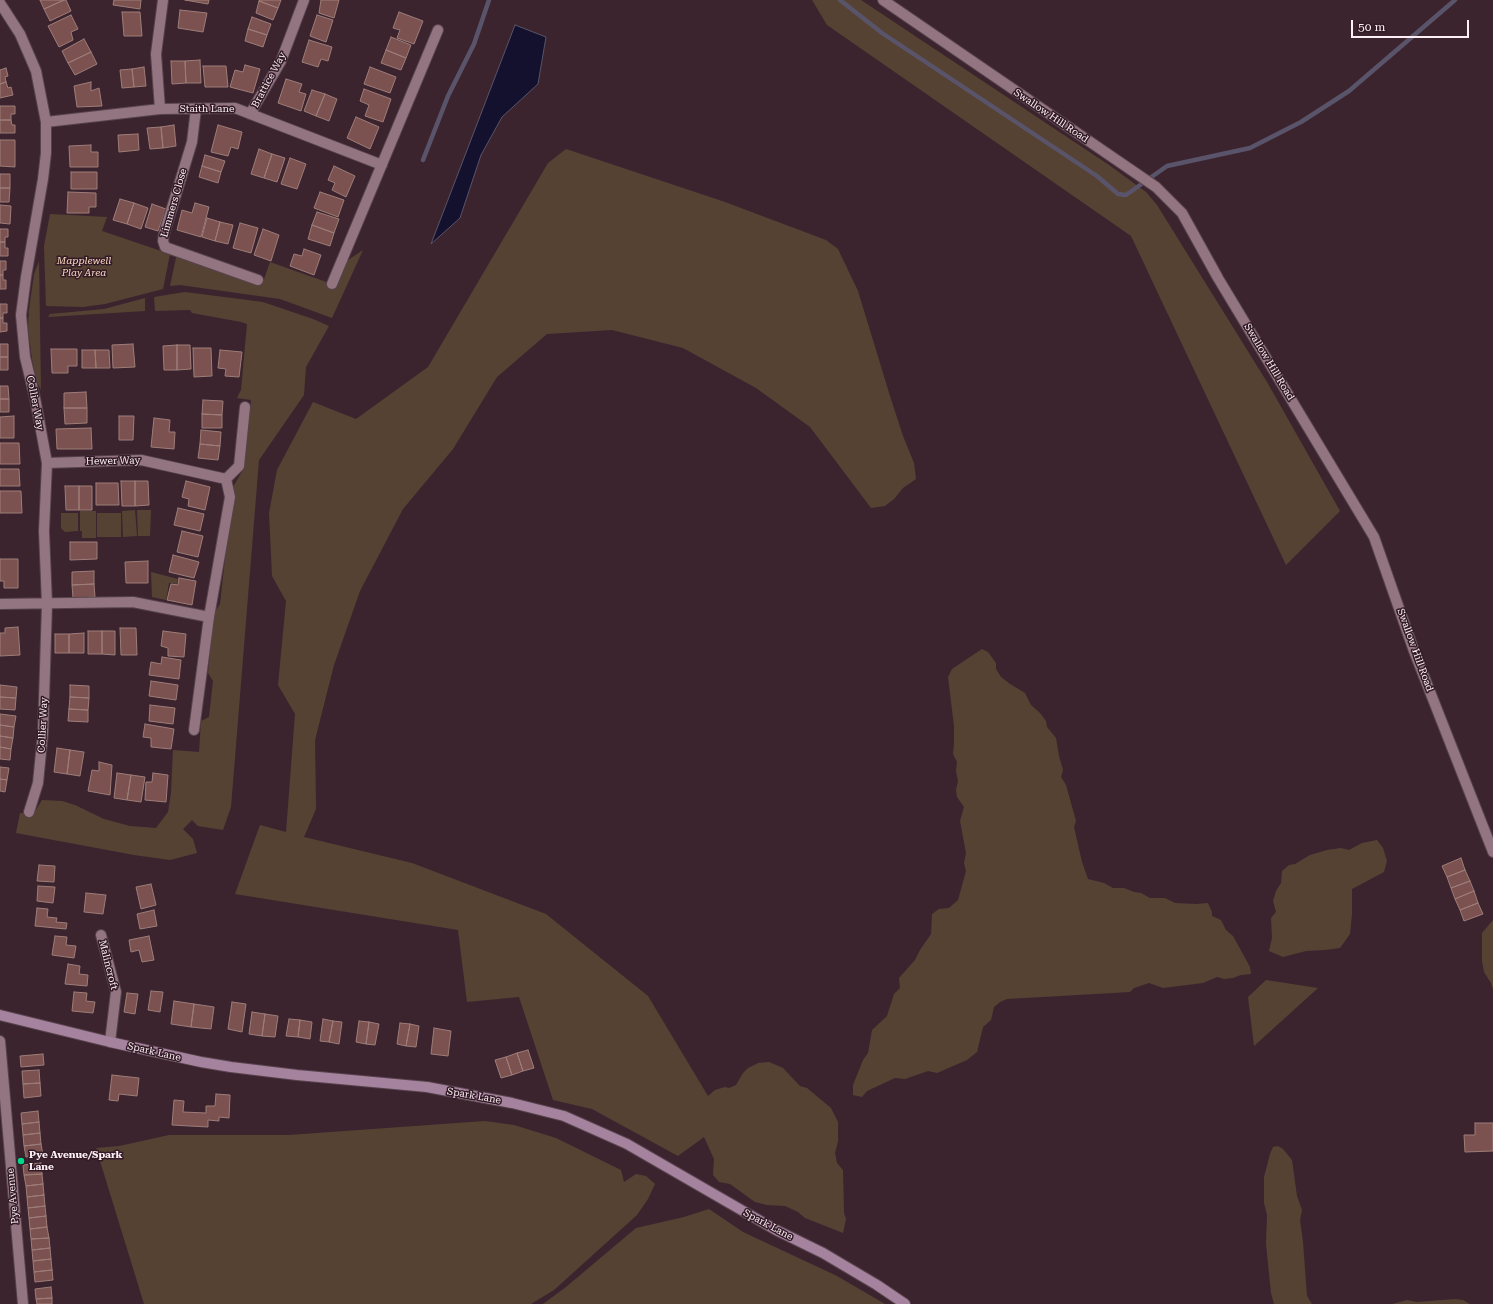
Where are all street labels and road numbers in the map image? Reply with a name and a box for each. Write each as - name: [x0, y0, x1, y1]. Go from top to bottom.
- street label: Brattice Way: [249, 50, 289, 110]
- street label: Swallow Hill Road: [1011, 87, 1091, 145]
- street label: Staith Lane: [180, 103, 234, 115]
- street label: Limmers Close: [158, 167, 190, 239]
- street label: Swallow Hill Road: [1241, 321, 1297, 403]
- street label: Collier Way: [24, 375, 46, 431]
- street label: Hewer Way: [86, 455, 140, 467]
- street label: Swallow Hill Road: [1394, 607, 1436, 693]
- street label: Collier Way: [36, 697, 50, 753]
- street label: Malincroft: [96, 939, 120, 991]
- street label: Spark Lane: [126, 1040, 182, 1064]
- street label: Spark Lane: [446, 1085, 502, 1107]
- street label: Pye Avenue: [5, 1167, 21, 1225]
- street label: Spark Lane: [741, 1207, 795, 1243]

